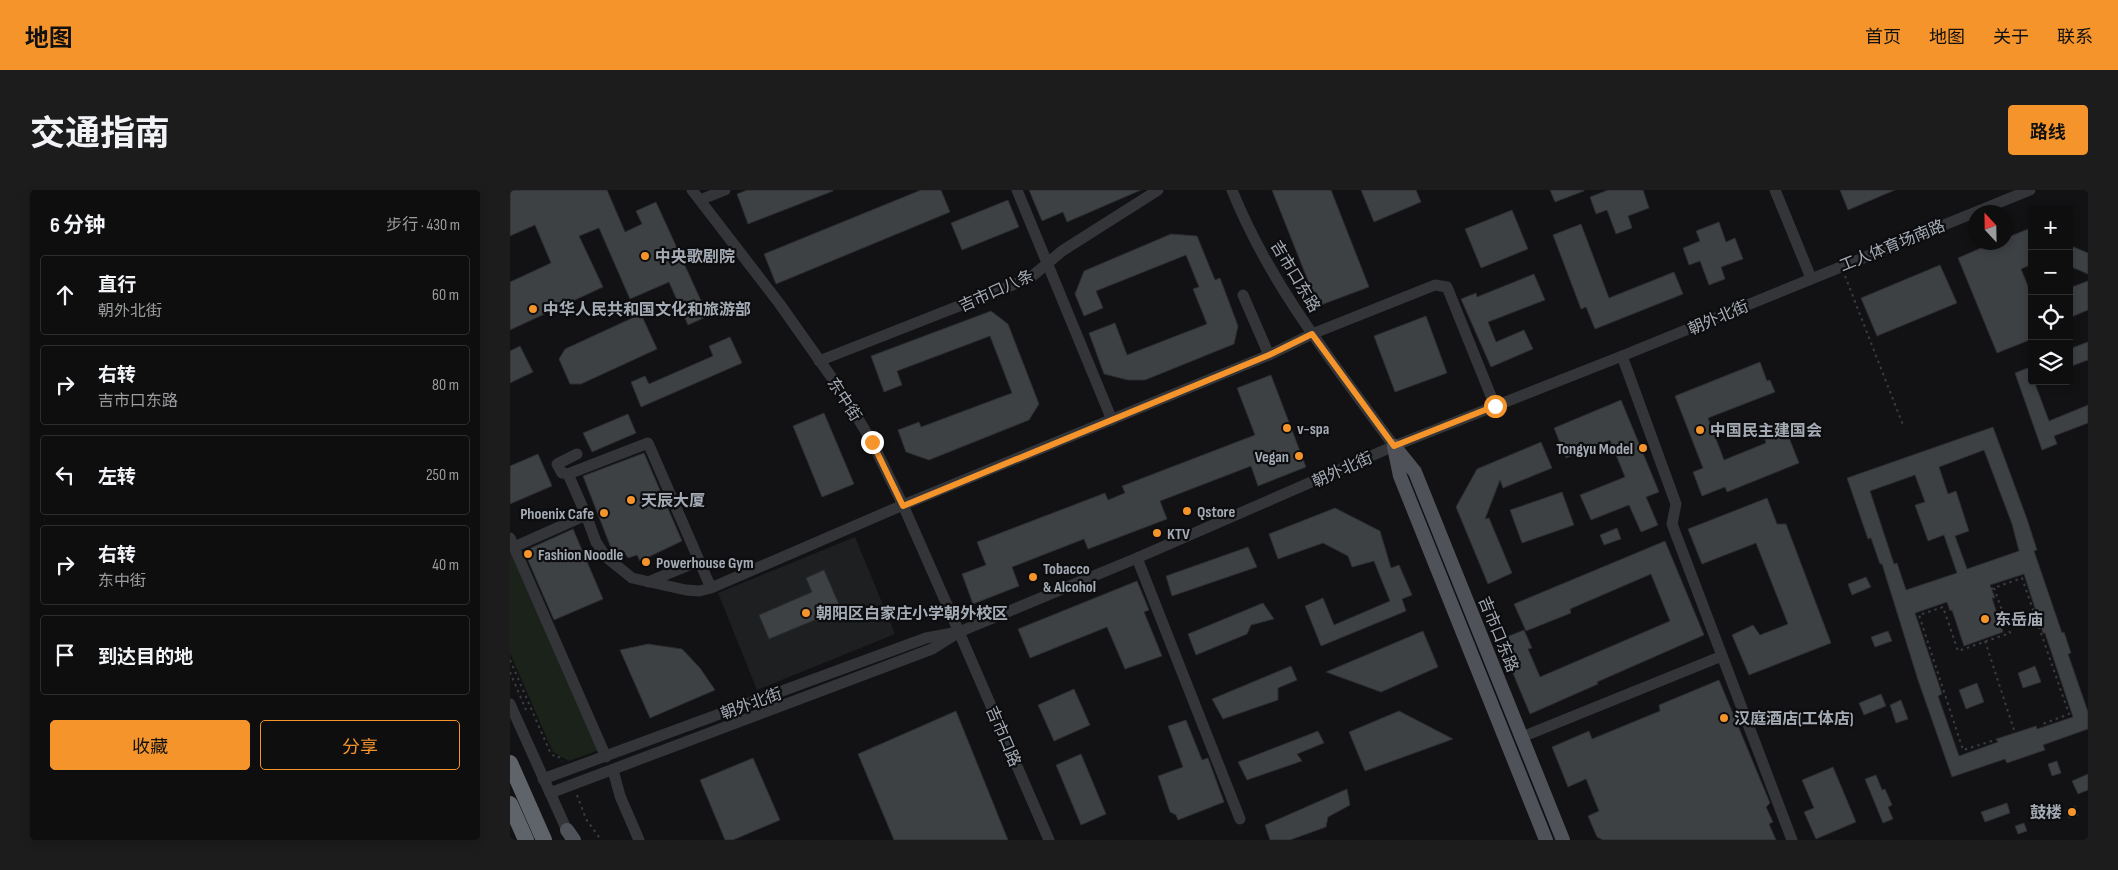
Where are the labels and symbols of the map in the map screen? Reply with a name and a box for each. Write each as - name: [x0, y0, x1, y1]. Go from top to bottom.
- north arrow: [1968, 205, 2013, 250]
- street label: 工人体育场南路: [1837, 217, 1948, 276]
- street label: 吉市口东路: [1266, 238, 1323, 316]
- place label: 中央歌剧院: [655, 248, 735, 267]
- marker: 中央歌剧院: [639, 250, 651, 262]
- street label: 吉市口八条: [956, 266, 1037, 316]
- street label: 朝外北街: [1685, 297, 1752, 340]
- place label: 中华人民共和国文化和旅游部: [543, 300, 751, 320]
- marker: 中华人民共和国文化和旅游部: [527, 303, 539, 315]
- street label: 东中街: [823, 375, 865, 425]
- route start: [1484, 395, 1507, 418]
- place label: v-spa: [1297, 420, 1329, 439]
- marker: v-spa: [1281, 422, 1293, 434]
- place label: 中国民主建国会: [1710, 422, 1822, 441]
- marker: 中国民主建国会: [1694, 424, 1706, 436]
- route end: [861, 431, 884, 454]
- place label: Tongyu Model: [1556, 440, 1633, 459]
- marker: Tongyu Model: [1637, 442, 1649, 454]
- place label: Vegan: [1255, 448, 1289, 467]
- street label: 朝外北街: [1310, 449, 1376, 492]
- marker: Vegan: [1293, 450, 1305, 462]
- place label: 天辰大厦: [641, 492, 705, 511]
- marker: 天辰大厦: [625, 494, 637, 506]
- place label: Qstore: [1197, 503, 1235, 522]
- place label: Phoenix Cafe: [520, 505, 594, 524]
- marker: Qstore: [1181, 505, 1193, 517]
- marker: Phoenix Cafe: [598, 507, 610, 519]
- place label: KTV: [1167, 525, 1190, 544]
- marker: KTV: [1151, 527, 1163, 539]
- place label: Fashion Noodle: [538, 546, 623, 565]
- marker: Fashion Noodle: [522, 548, 534, 560]
- place label: Powerhouse Gym: [656, 554, 754, 573]
- marker: Powerhouse Gym: [640, 556, 652, 568]
- place label: Tobacco & Alcohol: [1043, 560, 1096, 597]
- marker: Tobacco & Alcohol: [1027, 571, 1039, 583]
- street label: 吉市口东路: [1474, 594, 1521, 675]
- place label: 朝阳区白家庄小学朝外校区: [816, 604, 1008, 624]
- marker: 朝阳区白家庄小学朝外校区: [800, 607, 812, 619]
- place label: 东岳庙: [1995, 611, 2043, 630]
- marker: 东岳庙: [1979, 613, 1991, 625]
- street label: 朝外北街: [718, 685, 785, 724]
- street label: 吉市口路: [981, 703, 1024, 770]
- place label: 汉庭酒店(工体店): [1734, 710, 1853, 729]
- marker: 汉庭酒店(工体店): [1718, 712, 1730, 724]
- place label: 鼓楼: [2030, 804, 2062, 823]
- marker: 鼓楼: [2066, 806, 2078, 818]

